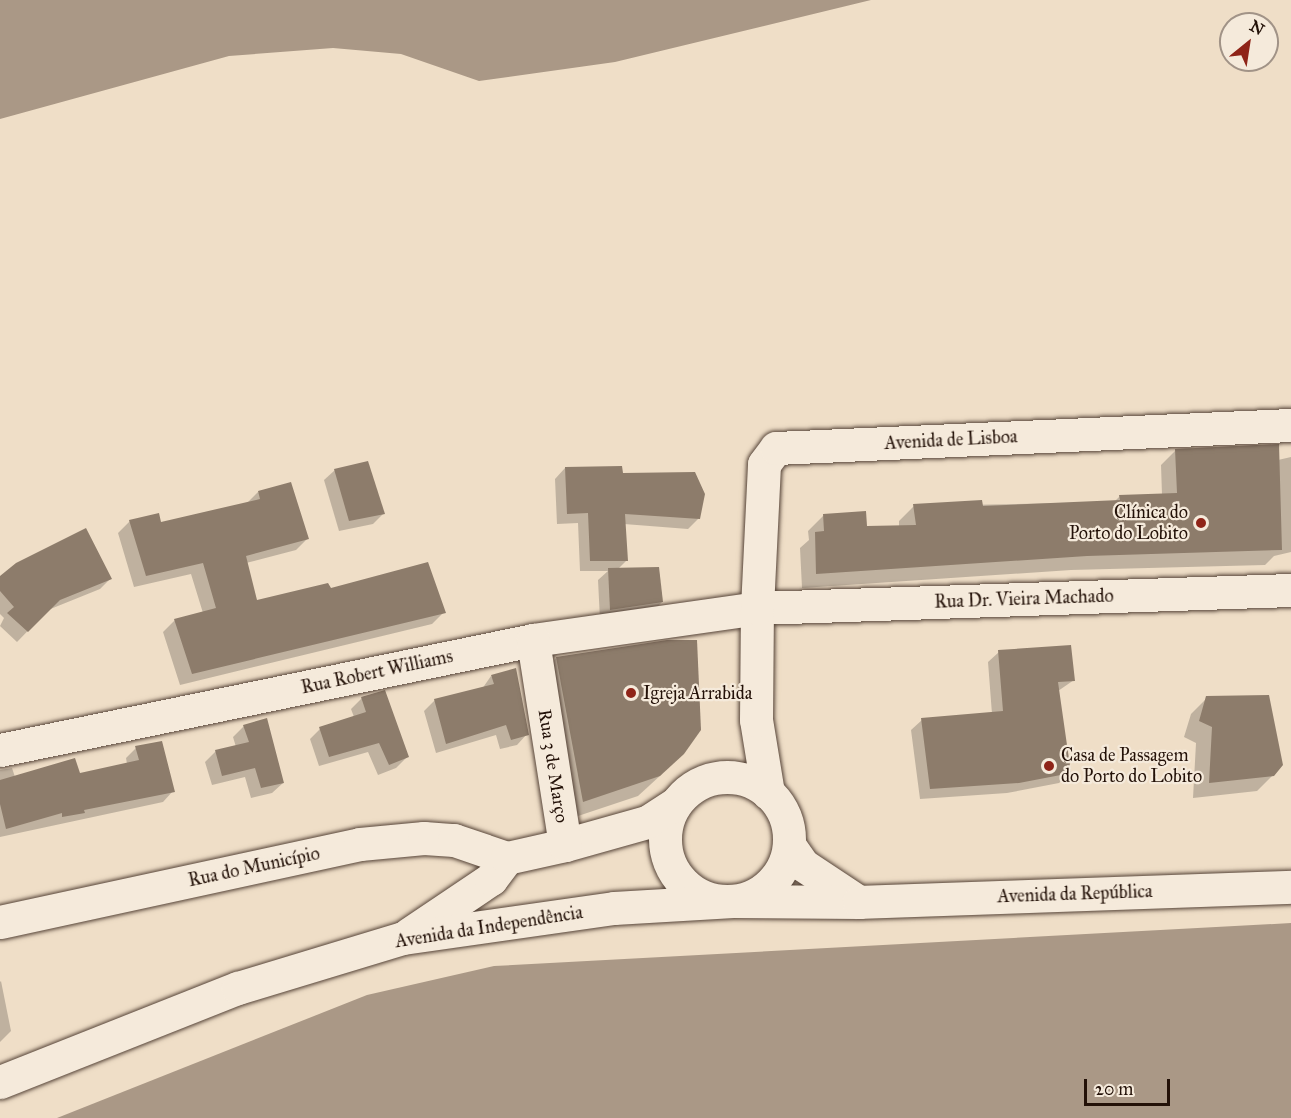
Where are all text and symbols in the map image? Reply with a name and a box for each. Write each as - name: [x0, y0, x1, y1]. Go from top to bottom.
- north arrow: [1219, 12, 1279, 72]
- text: N: [1247, 16, 1268, 39]
- street label: Avenida de Lisboa: [884, 426, 1018, 454]
- place label: Clínica do Porto do Lobito: [1069, 502, 1188, 544]
- marker: Clínica do Porto do Lobito: [1192, 514, 1210, 532]
- street label: Rua Dr. Vieira Machado: [934, 585, 1114, 613]
- street label: Rua Robert Williams: [299, 645, 455, 699]
- place label: Igreja Arrabida: [643, 682, 752, 704]
- marker: Igreja Arrabida: [624, 686, 638, 700]
- street label: Rua 3 de Março: [533, 708, 573, 824]
- place label: Casa de Passagem do Porto do Lobito: [1061, 745, 1202, 788]
- marker: Casa de Passagem do Porto do Lobito: [1042, 759, 1056, 773]
- street label: Rua do Município: [186, 843, 322, 891]
- street label: Avenida da República: [997, 880, 1153, 908]
- street label: Avenida da Independência: [394, 902, 584, 952]
- scale bar: [1087, 1067, 1172, 1105]
- text: 20 m: [1095, 1078, 1133, 1100]

